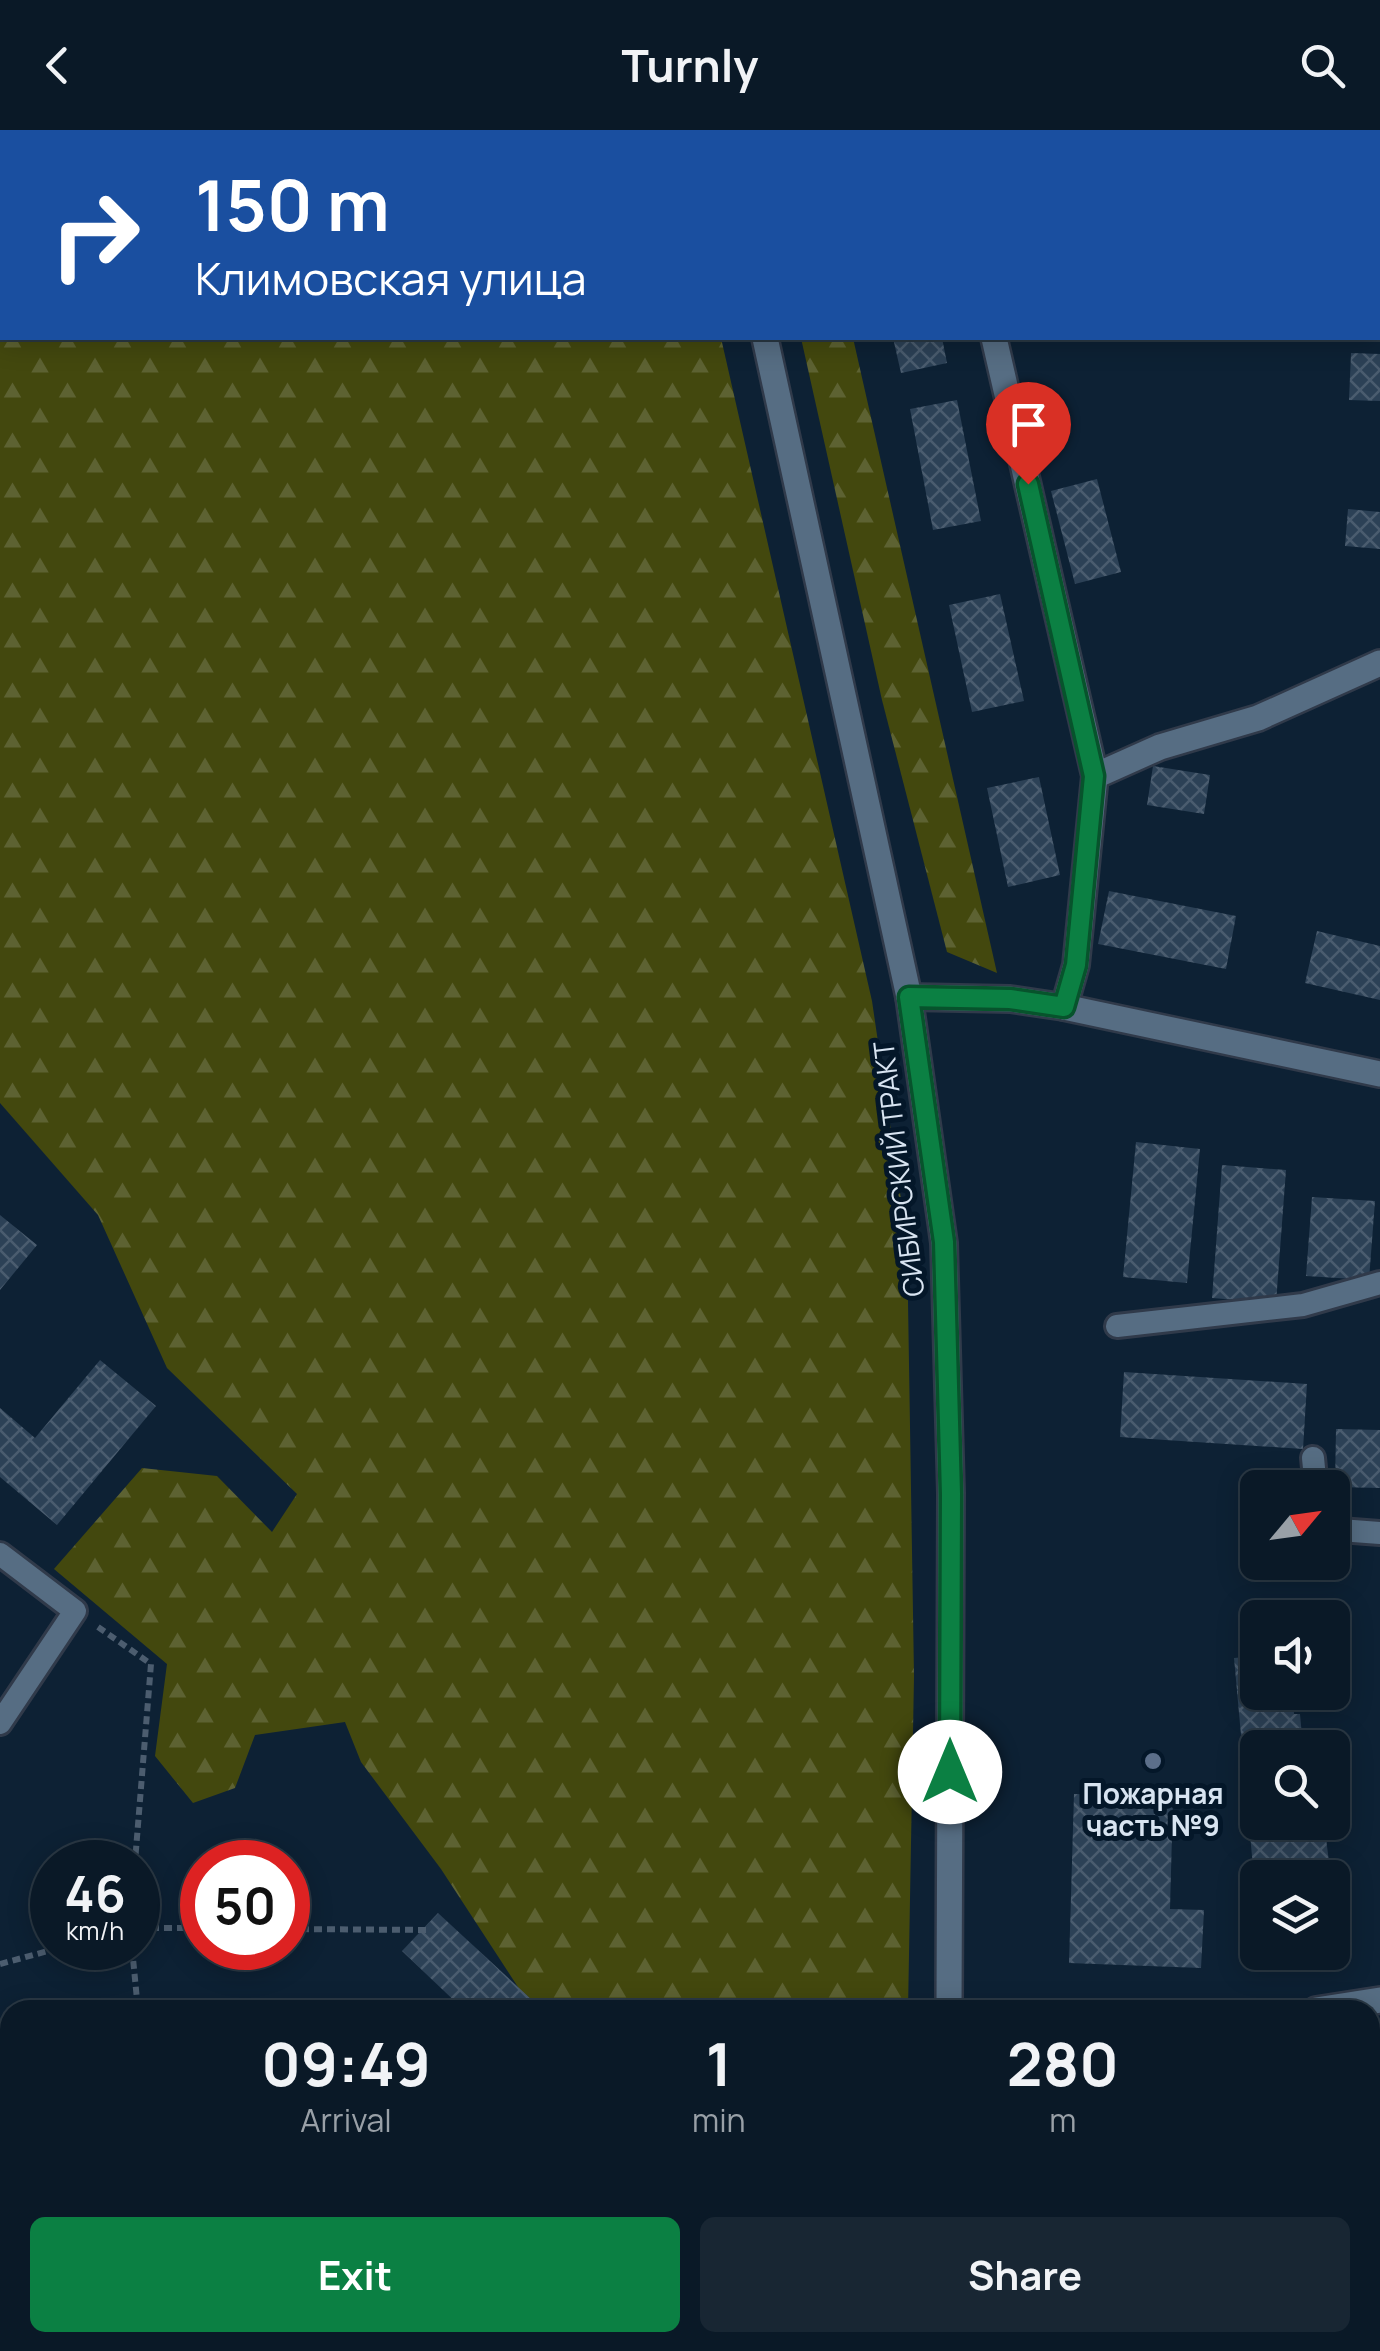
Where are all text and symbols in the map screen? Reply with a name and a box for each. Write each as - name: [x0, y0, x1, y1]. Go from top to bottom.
- text: Turnly: [621, 34, 759, 96]
- icon: back: [30, 38, 85, 93]
- icon: search: [1295, 38, 1350, 93]
- text: 150 m: [195, 156, 390, 252]
- icon: right: [30, 170, 160, 300]
- text: Климовская улица: [195, 247, 586, 309]
- pin: [986, 382, 1071, 485]
- icon: arrive: [1001, 397, 1056, 452]
- street label: СИБИРСКИЙ ТРАКТ: [863, 1039, 933, 1299]
- north arrow: [1240, 1470, 1350, 1580]
- map controls: [1240, 1470, 1350, 1970]
- button: sound: [1240, 1600, 1350, 1710]
- position arrow: [898, 1720, 1002, 1824]
- button: search: [1240, 1730, 1350, 1840]
- marker: Пожарная часть №9: [1142, 1750, 1164, 1772]
- place label: Пожарная часть №9: [1082, 1774, 1224, 1844]
- speed limit sign: 50: [180, 1840, 310, 1970]
- text: 46: [64, 1859, 126, 1927]
- button: layers: [1240, 1860, 1350, 1970]
- text: km/h: [66, 1913, 124, 1948]
- text: 09:49: [261, 2022, 431, 2104]
- text: 1: [706, 2022, 732, 2104]
- text: 280: [1007, 2022, 1119, 2104]
- text: Arrival: [300, 2098, 392, 2142]
- text: min: [692, 2098, 746, 2142]
- text: m: [1049, 2098, 1076, 2142]
- button: Exit: [30, 2217, 680, 2332]
- button: Share: [700, 2217, 1350, 2332]

